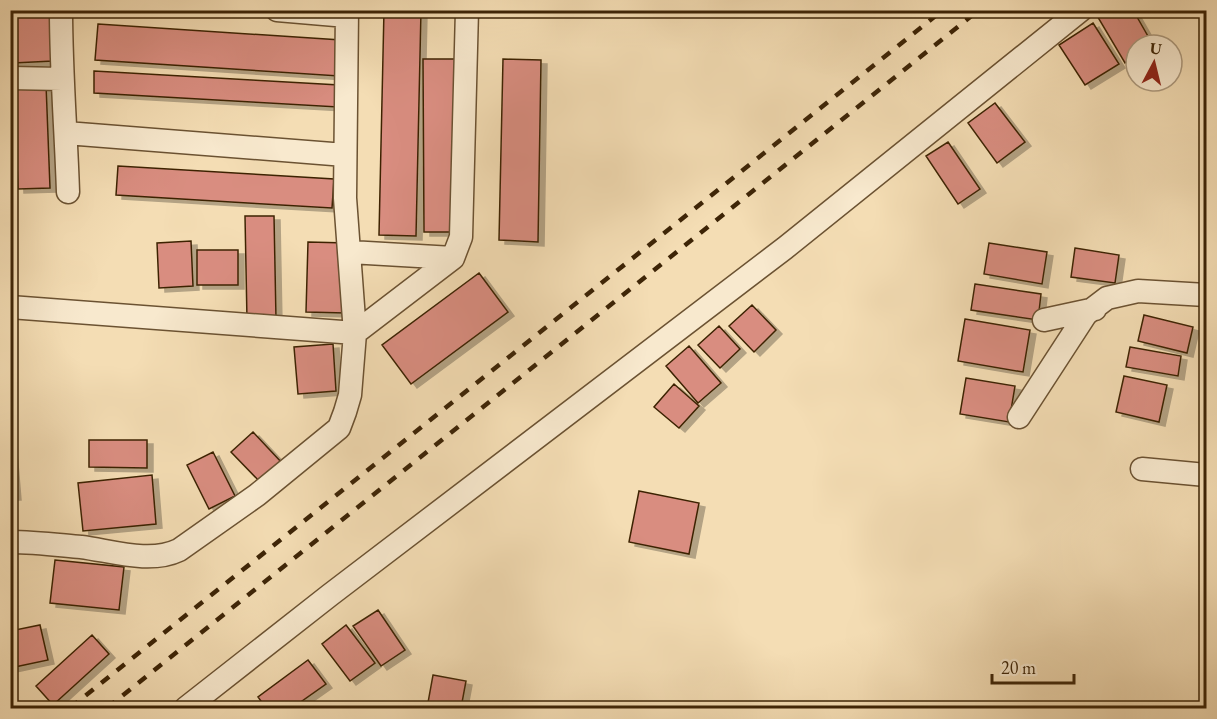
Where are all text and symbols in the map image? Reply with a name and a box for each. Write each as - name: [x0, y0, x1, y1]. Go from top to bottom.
- north arrow: [1124, 33, 1184, 93]
- text: U: [1149, 37, 1163, 60]
- scale bar: [992, 647, 1074, 685]
- text: 20 m: [1001, 656, 1036, 679]

